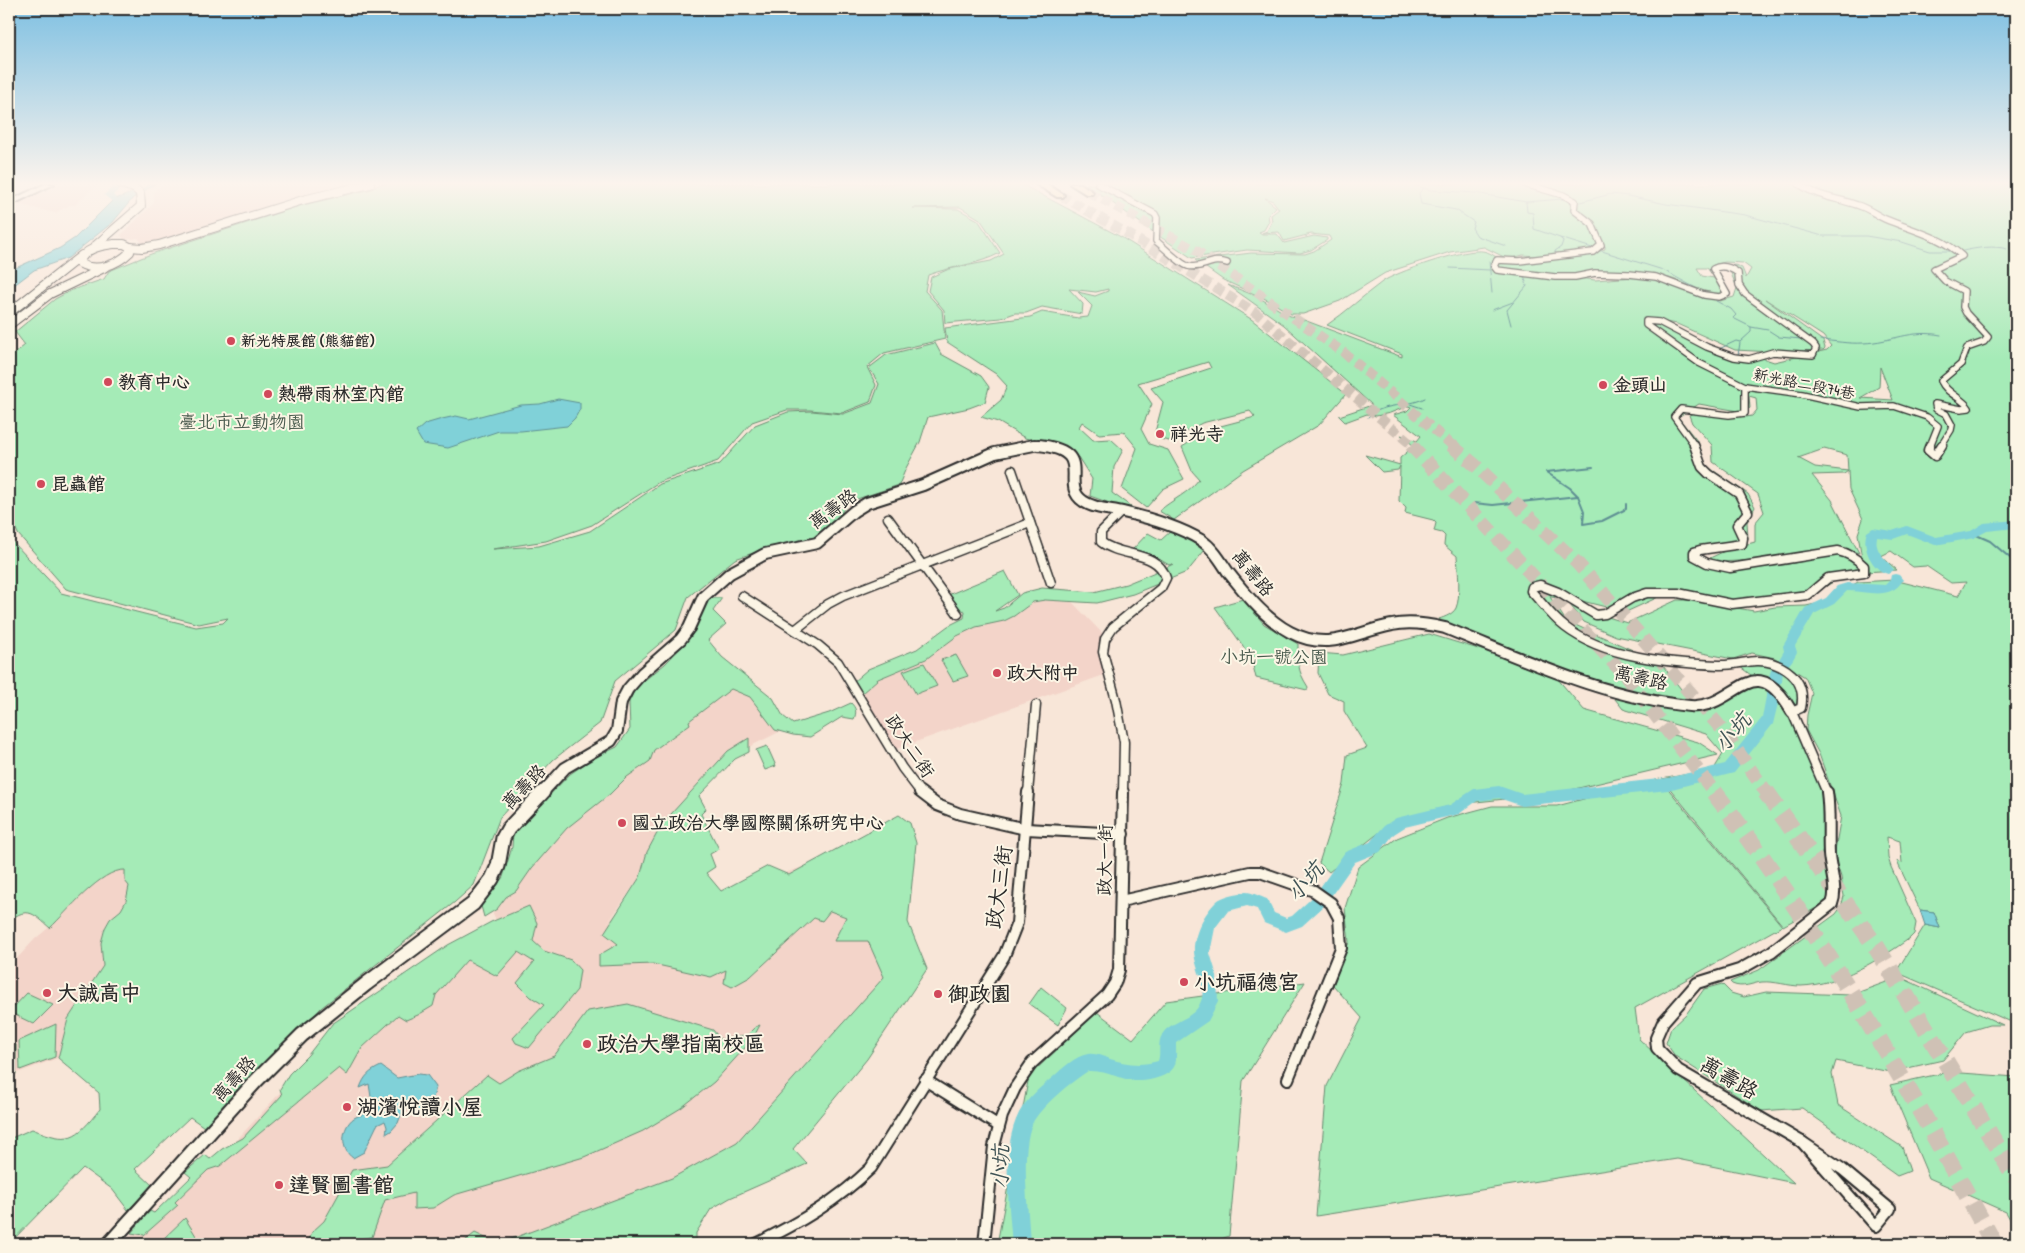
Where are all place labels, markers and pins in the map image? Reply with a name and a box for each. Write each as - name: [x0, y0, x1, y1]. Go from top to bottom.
- place label: 新光特展館 (熊貓館): [241, 330, 375, 351]
- marker: 新光特展館 (熊貓館): [225, 335, 237, 347]
- place label: 教育中心: [118, 369, 190, 394]
- place label: 金頭山: [1613, 372, 1667, 397]
- marker: 教育中心: [102, 376, 114, 388]
- marker: 金頭山: [1597, 379, 1609, 391]
- place label: 熱帶雨林室內館: [278, 381, 404, 406]
- marker: 熱帶雨林室內館: [262, 388, 274, 400]
- place label: 祥光寺: [1170, 421, 1224, 446]
- marker: 祥光寺: [1154, 428, 1166, 440]
- place label: 昆蟲館: [51, 471, 105, 496]
- marker: 昆蟲館: [35, 478, 47, 490]
- place label: 政大附中: [1007, 660, 1079, 685]
- marker: 政大附中: [991, 667, 1003, 679]
- place label: 國立政治大學國際關係研究中心: [632, 810, 884, 835]
- marker: 國立政治大學國際關係研究中心: [616, 817, 628, 829]
- place label: 小坑福德宮: [1194, 967, 1299, 996]
- marker: 小坑福德宮: [1178, 976, 1190, 988]
- place label: 大誠高中: [57, 978, 141, 1007]
- place label: 御政園: [948, 979, 1011, 1008]
- marker: 大誠高中: [41, 987, 53, 999]
- marker: 御政園: [932, 988, 944, 1000]
- place label: 政治大學指南校區: [597, 1029, 765, 1058]
- marker: 政治大學指南校區: [581, 1038, 593, 1050]
- place label: 湖濱悅讀小屋: [357, 1092, 483, 1121]
- marker: 湖濱悅讀小屋: [341, 1101, 353, 1113]
- place label: 達賢圖書館: [289, 1170, 394, 1199]
- marker: 達賢圖書館: [273, 1179, 285, 1191]

